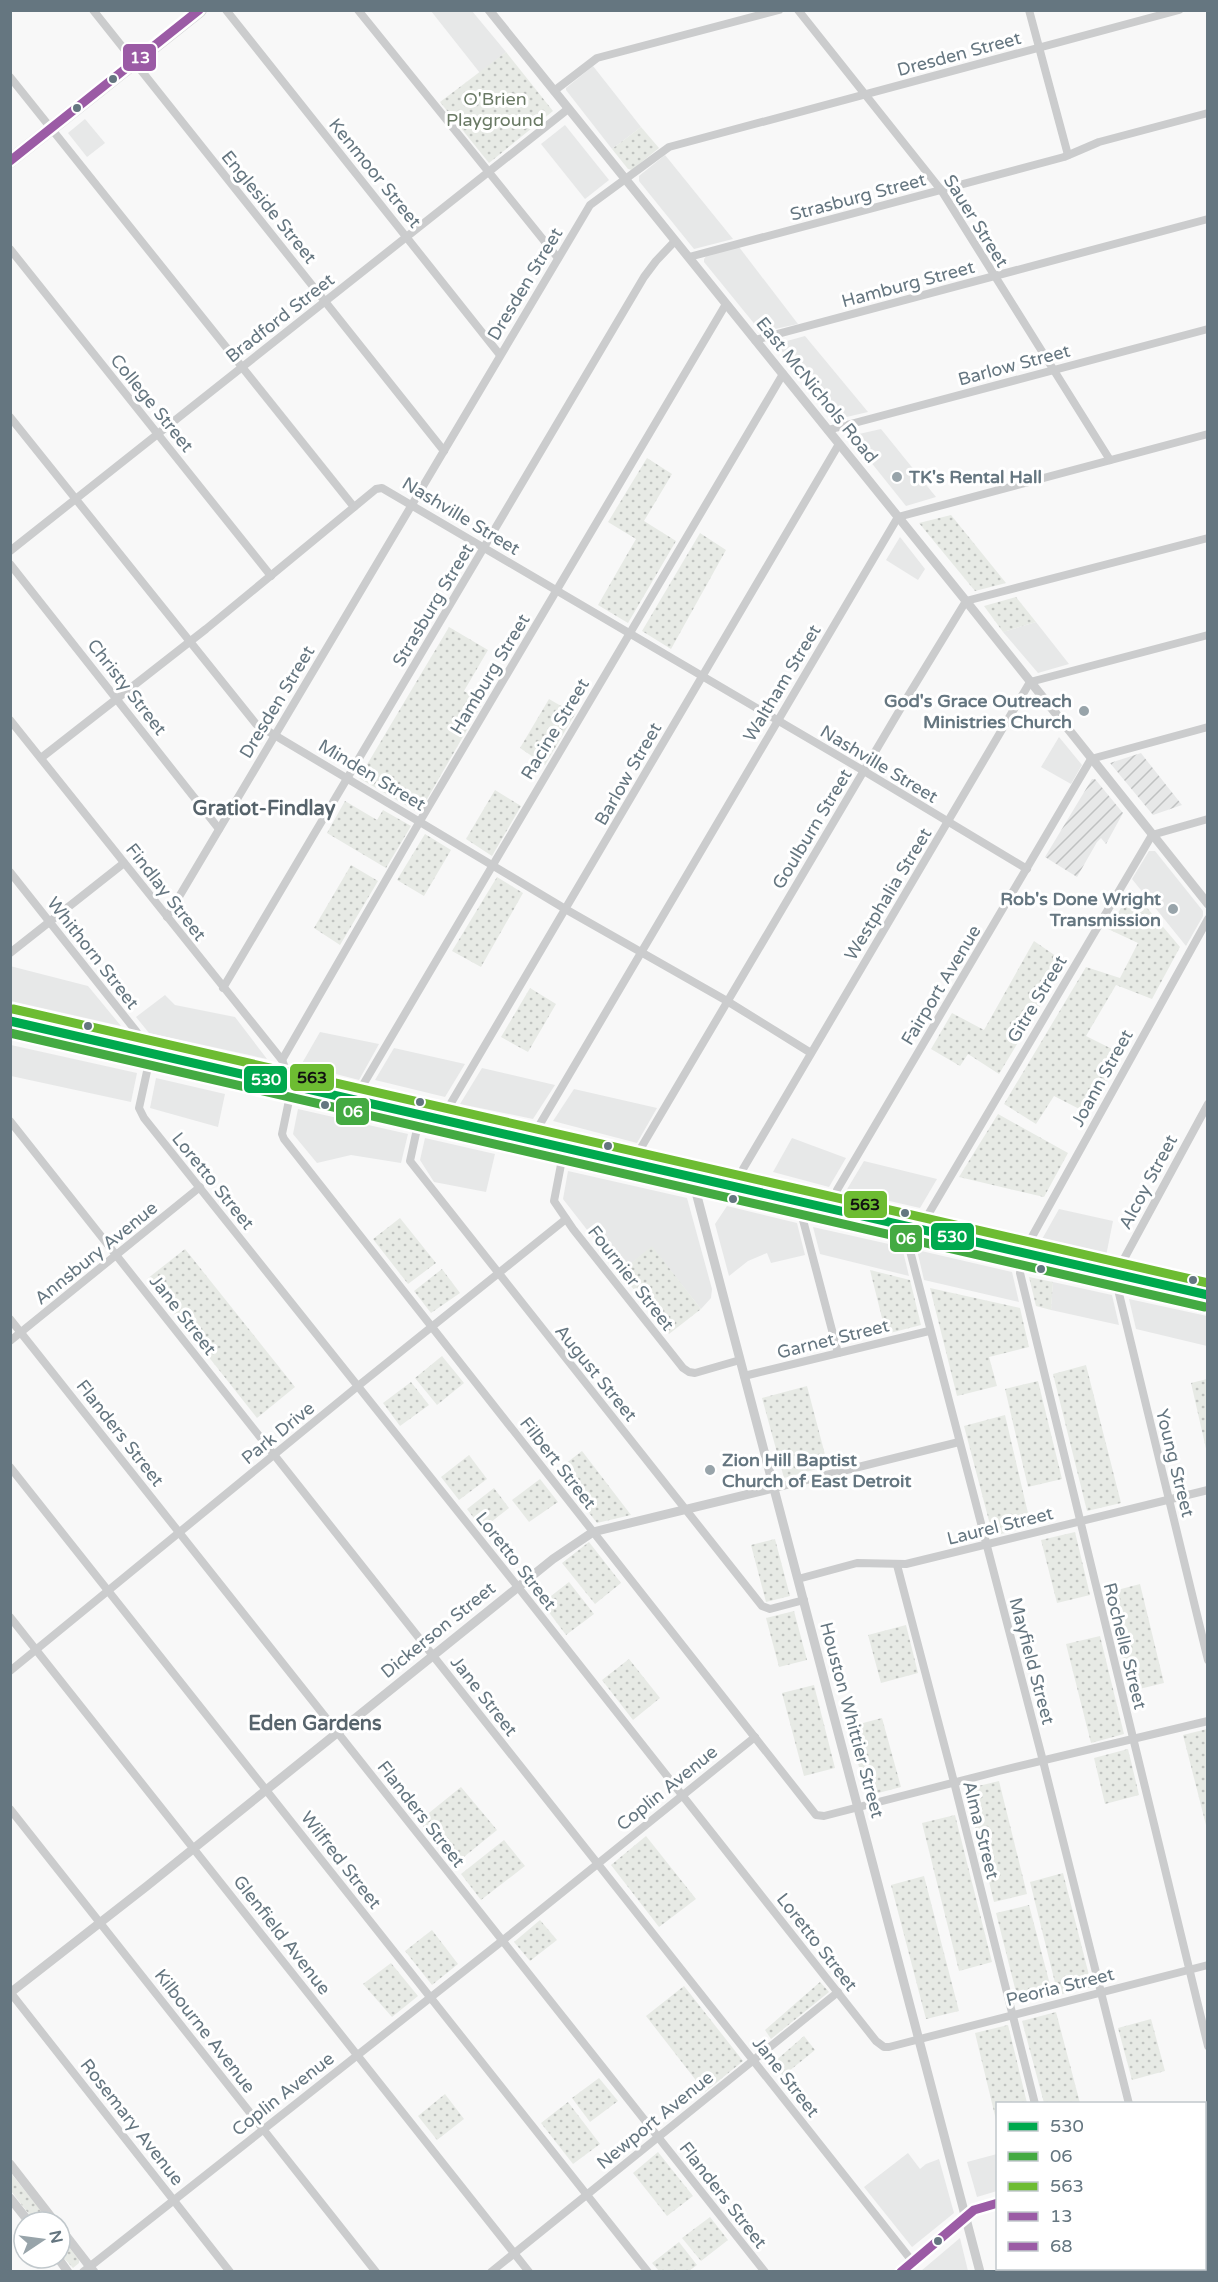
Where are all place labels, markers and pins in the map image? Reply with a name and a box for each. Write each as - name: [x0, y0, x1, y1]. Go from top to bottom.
- unlabelled marker: [107, 73, 119, 85]
- unlabelled marker: [71, 102, 83, 114]
- place label: TK's Rental Hall: [908, 466, 1042, 488]
- marker: TK's Rental Hall: [890, 470, 904, 484]
- place label: God's Grace Outreach Ministries Church: [884, 690, 1072, 733]
- marker: God's Grace Outreach Ministries Church: [1077, 704, 1091, 718]
- place label: Rob's Done Wright Transmission: [1000, 888, 1161, 931]
- marker: Rob's Done Wright Transmission: [1166, 902, 1180, 916]
- unlabelled marker: [82, 1020, 94, 1032]
- unlabelled marker: [414, 1096, 426, 1108]
- unlabelled marker: [319, 1099, 331, 1111]
- unlabelled marker: [602, 1140, 614, 1152]
- unlabelled marker: [727, 1193, 739, 1205]
- unlabelled marker: [899, 1207, 911, 1219]
- unlabelled marker: [1035, 1263, 1047, 1275]
- unlabelled marker: [1187, 1274, 1199, 1286]
- place label: Zion Hill Baptist Church of East Detroit: [722, 1449, 912, 1492]
- marker: Zion Hill Baptist Church of East Detroit: [703, 1463, 717, 1477]
- unlabelled marker: [932, 2235, 944, 2247]

